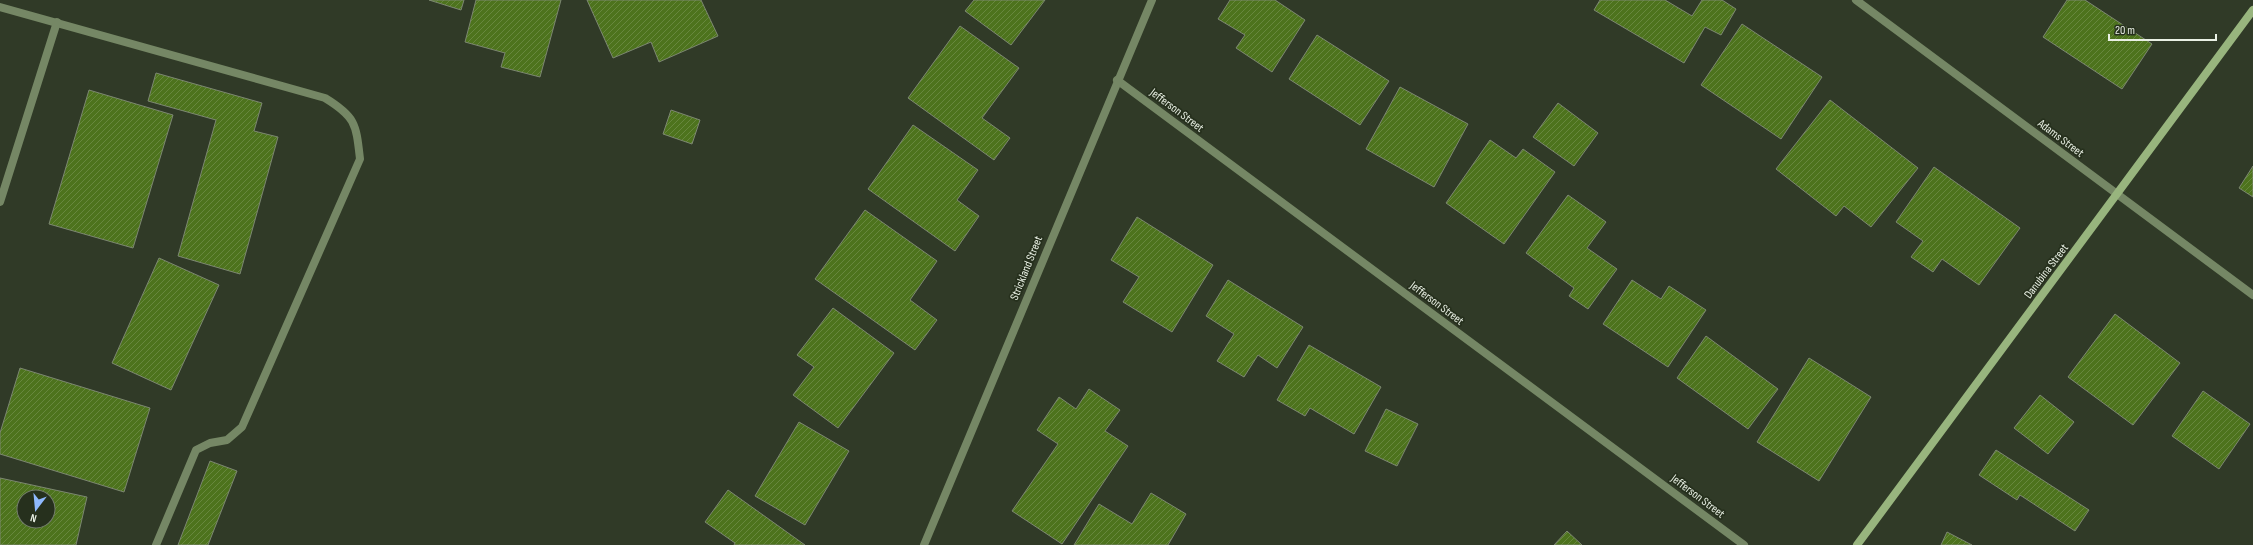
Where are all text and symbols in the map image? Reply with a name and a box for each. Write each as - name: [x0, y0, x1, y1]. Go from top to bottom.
- scale bar: [2109, 16, 2216, 42]
- text: 20 m: [2115, 23, 2135, 38]
- street label: Jefferson Street: [1146, 85, 1207, 136]
- street label: Adams Street: [2034, 116, 2087, 161]
- street label: Strickland Street: [1007, 234, 1046, 303]
- street label: Danubina Street: [2021, 241, 2072, 302]
- street label: Jefferson Street: [1406, 278, 1467, 329]
- street label: Jefferson Street: [1667, 471, 1728, 522]
- north arrow: [16, 489, 56, 529]
- text: N: [29, 511, 38, 525]

